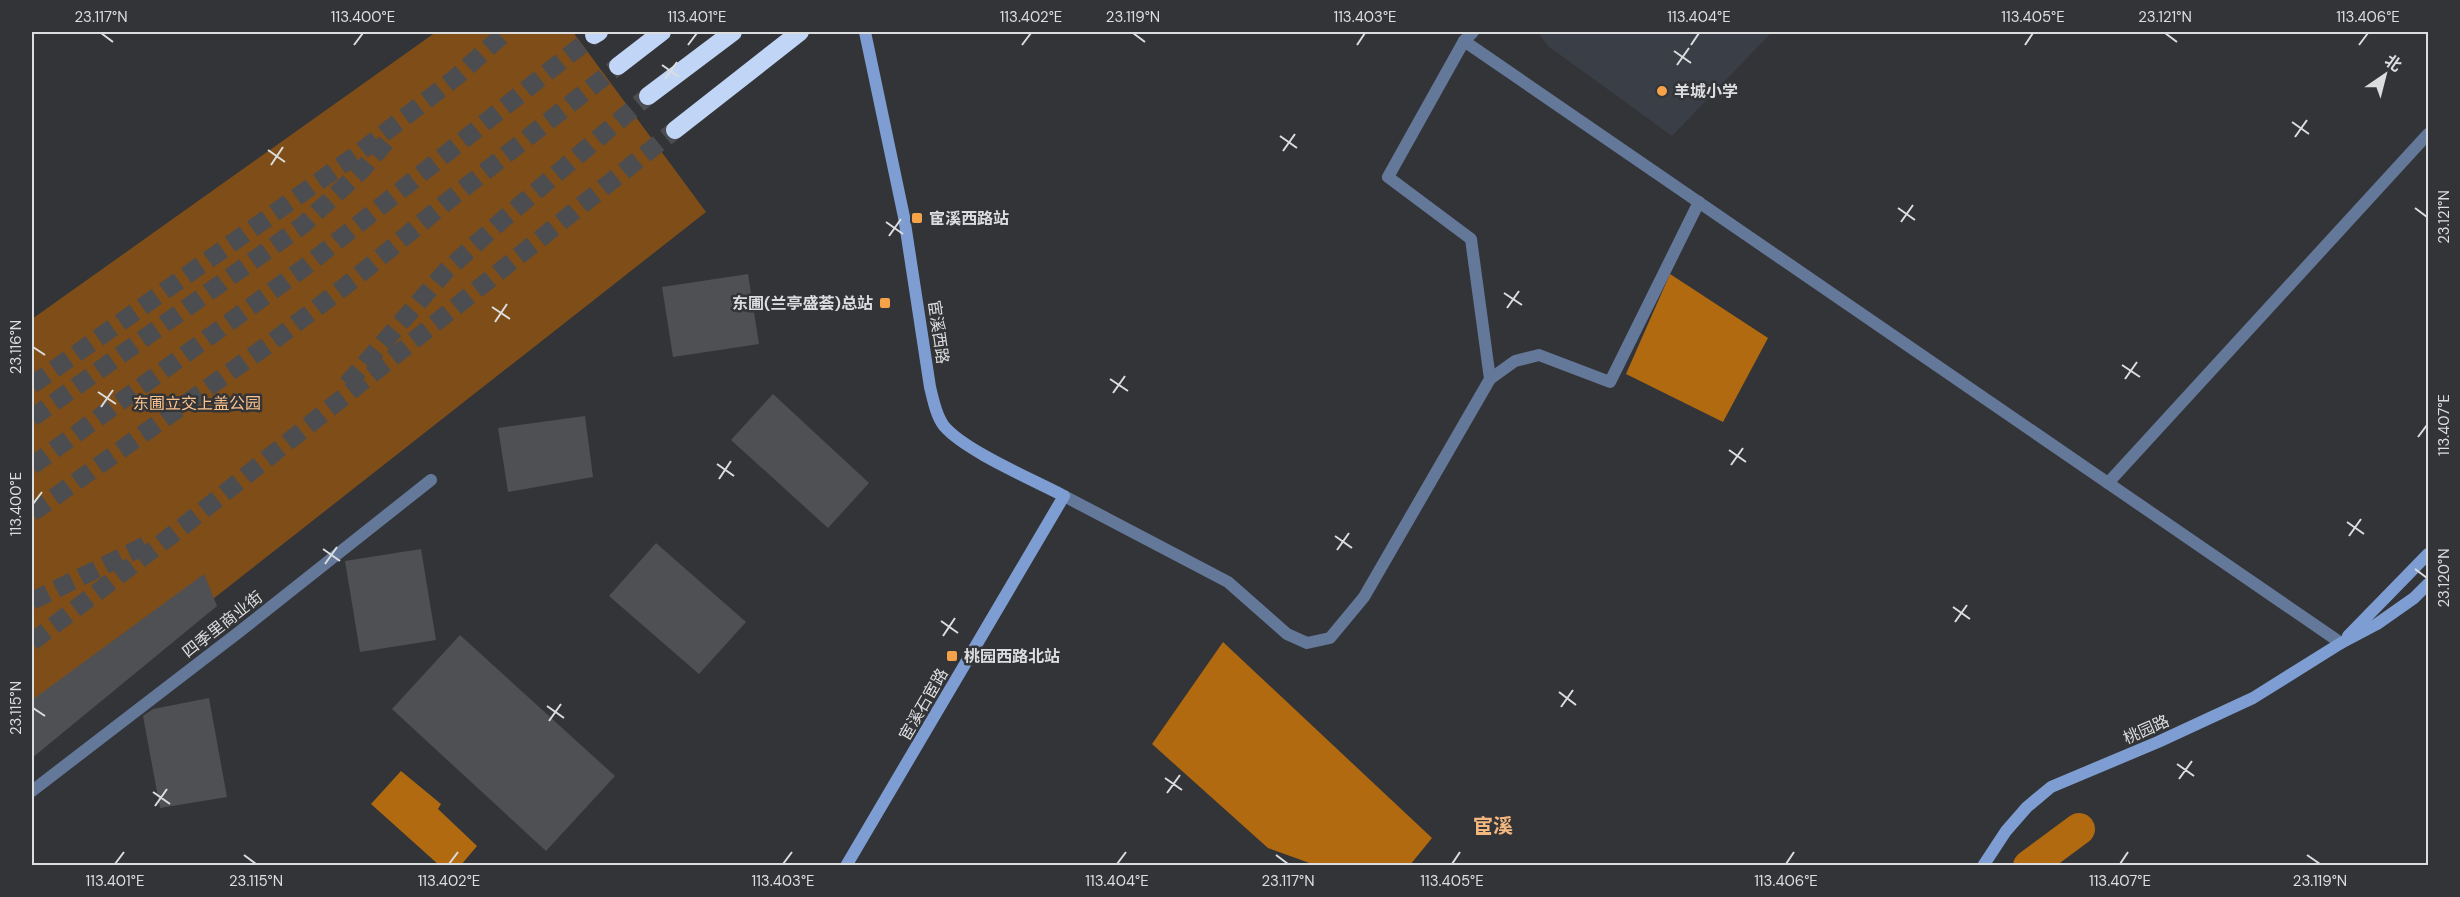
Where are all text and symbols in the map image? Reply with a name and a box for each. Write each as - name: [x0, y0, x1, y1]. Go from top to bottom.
- text: 23.117°N: [74, 7, 128, 27]
- text: 113.400°E: [331, 7, 395, 27]
- text: 113.401°E: [668, 7, 726, 27]
- text: 113.402°E: [1000, 7, 1062, 27]
- text: 23.119°N: [1106, 7, 1160, 27]
- text: 113.403°E: [1333, 7, 1397, 27]
- text: 113.404°E: [1667, 7, 1731, 27]
- text: 113.405°E: [2001, 7, 2065, 27]
- text: 23.121°N: [2138, 7, 2192, 27]
- text: 113.406°E: [2336, 7, 2400, 27]
- north arrow: [2355, 45, 2415, 105]
- text: 北: [2381, 50, 2406, 76]
- place label: 羊城小学: [1674, 81, 1738, 102]
- marker: 羊城小学: [1655, 84, 1669, 98]
- text: 23.121°N: [2434, 190, 2454, 244]
- place label: 宦溪西路站: [929, 208, 1009, 229]
- marker: 宦溪西路站: [910, 211, 924, 225]
- place label: 东圃(兰亭盛荟)总站: [732, 293, 873, 314]
- marker: 东圃(兰亭盛荟)总站: [878, 296, 892, 310]
- street label: 宦溪西路: [924, 299, 953, 365]
- text: 23.116°N: [6, 320, 26, 374]
- park label: 东圃立交上盖公园: [133, 393, 261, 414]
- text: 113.407°E: [2434, 394, 2454, 456]
- text: 113.400°E: [6, 472, 26, 536]
- text: 23.120°N: [2434, 548, 2454, 608]
- street label: 四季里商业街: [178, 587, 267, 662]
- place label: 桃园西路北站: [964, 646, 1060, 667]
- marker: 桃园西路北站: [945, 649, 959, 663]
- street label: 宦溪石宦路: [894, 664, 953, 744]
- text: 23.115°N: [6, 681, 26, 735]
- street label: 桃园路: [2120, 710, 2172, 749]
- district label: 宦溪: [1473, 813, 1513, 839]
- text: 113.401°E: [86, 871, 144, 891]
- text: 23.115°N: [229, 871, 283, 891]
- text: 113.402°E: [418, 871, 480, 891]
- text: 113.403°E: [751, 871, 815, 891]
- text: 113.404°E: [1085, 871, 1149, 891]
- text: 23.117°N: [1261, 871, 1315, 891]
- text: 113.405°E: [1420, 871, 1484, 891]
- text: 113.406°E: [1754, 871, 1818, 891]
- text: 113.407°E: [2089, 871, 2151, 891]
- text: 23.119°N: [2293, 871, 2347, 891]

